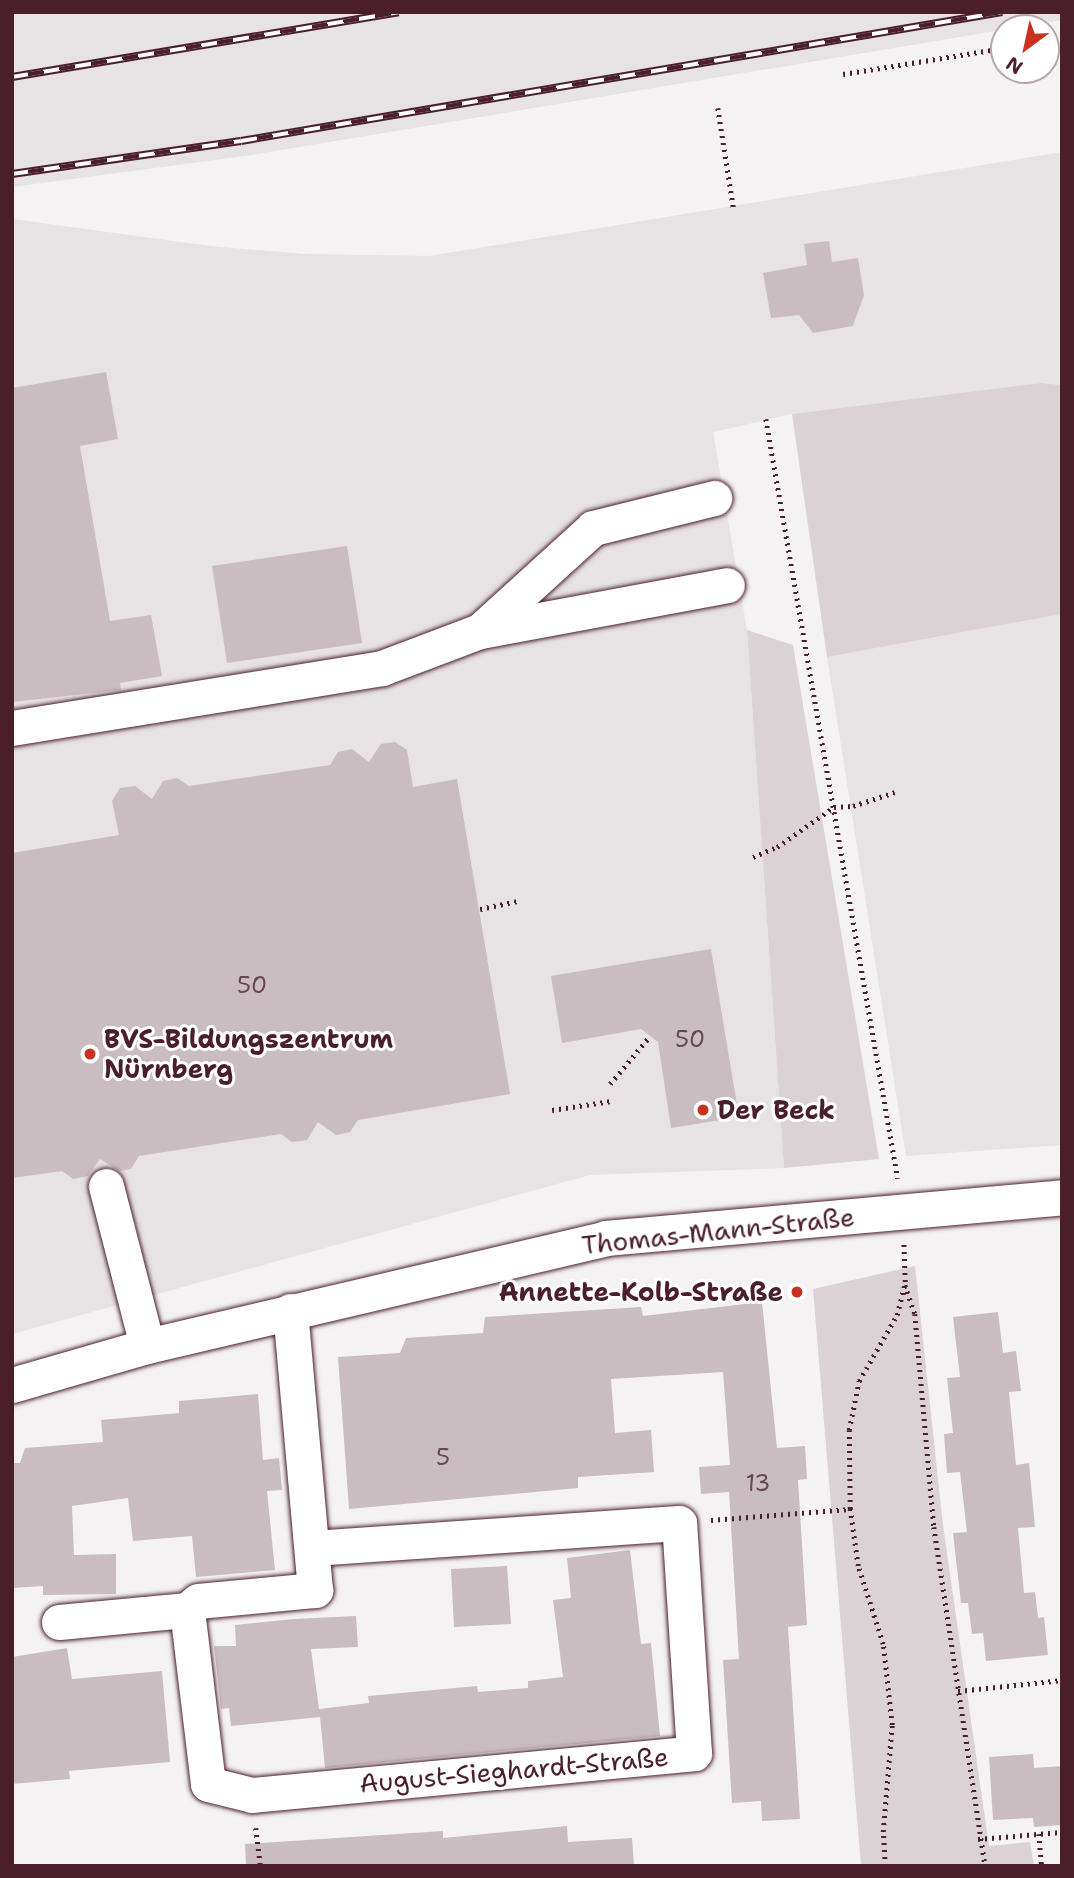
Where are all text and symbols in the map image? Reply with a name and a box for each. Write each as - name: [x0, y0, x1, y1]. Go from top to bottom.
- north arrow: [990, 14, 1060, 84]
- text: N: [1001, 51, 1028, 80]
- house number: 50: [237, 971, 267, 999]
- place label: BVS-Bildungszentrum Nürnberg: [104, 1023, 393, 1084]
- house number: 50: [675, 1025, 705, 1053]
- marker: BVS-Bildungszentrum Nürnberg: [82, 1046, 98, 1062]
- place label: Der Beck: [717, 1094, 835, 1126]
- marker: Der Beck: [695, 1102, 711, 1118]
- street label: Thomas-Mann-Straße: [580, 1201, 856, 1261]
- place label: Annette-Kolb-Straße: [499, 1276, 783, 1308]
- marker: Annette-Kolb-Straße: [789, 1284, 805, 1300]
- house number: 5: [436, 1443, 450, 1471]
- house number: 13: [746, 1469, 770, 1497]
- street label: August-Sieghardt-Straße: [358, 1741, 670, 1799]

